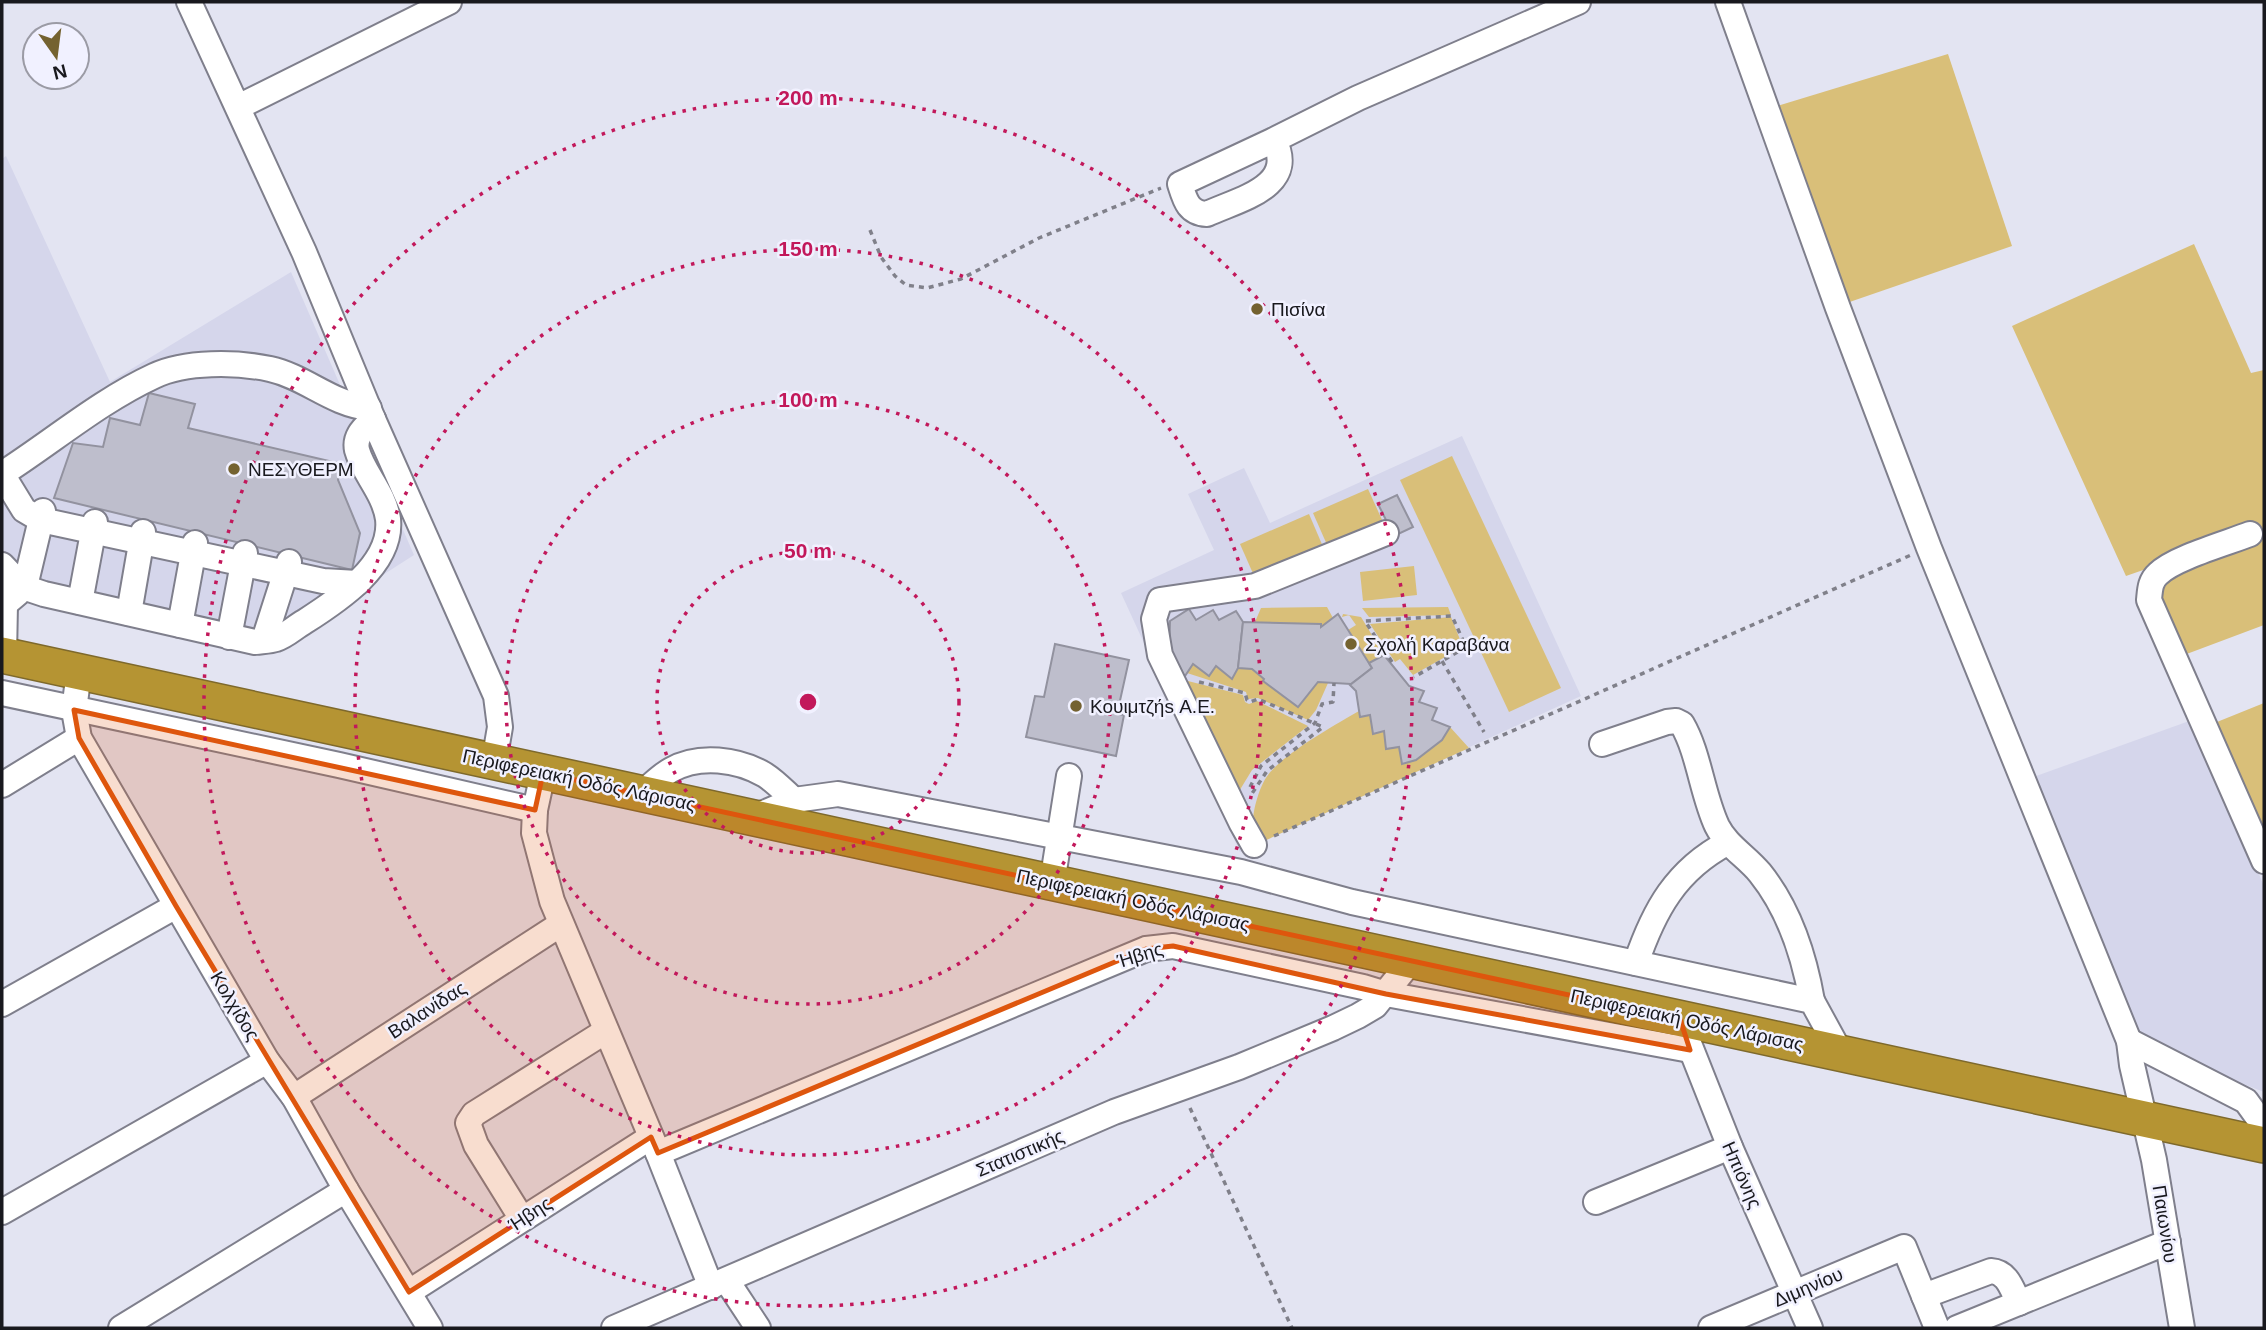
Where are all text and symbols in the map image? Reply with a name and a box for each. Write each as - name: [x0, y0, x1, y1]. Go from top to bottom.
- north arrow: [21, 21, 91, 91]
- text: N: [51, 60, 69, 84]
- text: 200 m: [778, 86, 838, 109]
- text: 150 m: [778, 237, 838, 260]
- place label: Πισίνα: [1271, 299, 1325, 320]
- marker: Πισίνα: [1249, 301, 1265, 317]
- text: 100 m: [778, 388, 838, 411]
- place label: ΝΕΣΥΘΕΡΜ: [248, 459, 354, 480]
- marker: ΝΕΣΥΘΕΡΜ: [226, 461, 242, 477]
- text: 50 m: [784, 539, 832, 562]
- place label: Σχολή Καραβάνα: [1365, 634, 1509, 655]
- marker: Σχολή Καραβάνα: [1343, 636, 1359, 652]
- centre of rings: [796, 690, 820, 714]
- place label: Κουιμτζήs Α.Ε.: [1090, 696, 1215, 717]
- marker: Κουιμτζήs Α.Ε.: [1068, 698, 1084, 714]
- street label: Περιφερειακή Οδός Λάρισας: [461, 745, 697, 815]
- street label: Περιφερειακή Οδός Λάρισας: [1015, 865, 1251, 935]
- street label: Ήβης: [1114, 938, 1165, 972]
- street label: Κολχίδος: [206, 968, 264, 1044]
- street label: Βαλανίδας: [384, 977, 470, 1043]
- street label: Περιφερειακή Οδός Λάρισας: [1569, 985, 1805, 1055]
- street label: Στατιστικής: [973, 1125, 1067, 1181]
- street label: Ηπιόνης: [1718, 1138, 1766, 1212]
- street label: Παιωνίου: [2148, 1184, 2182, 1264]
- street label: Ήβης: [504, 1193, 555, 1236]
- street label: Διμηνίου: [1770, 1263, 1846, 1311]

